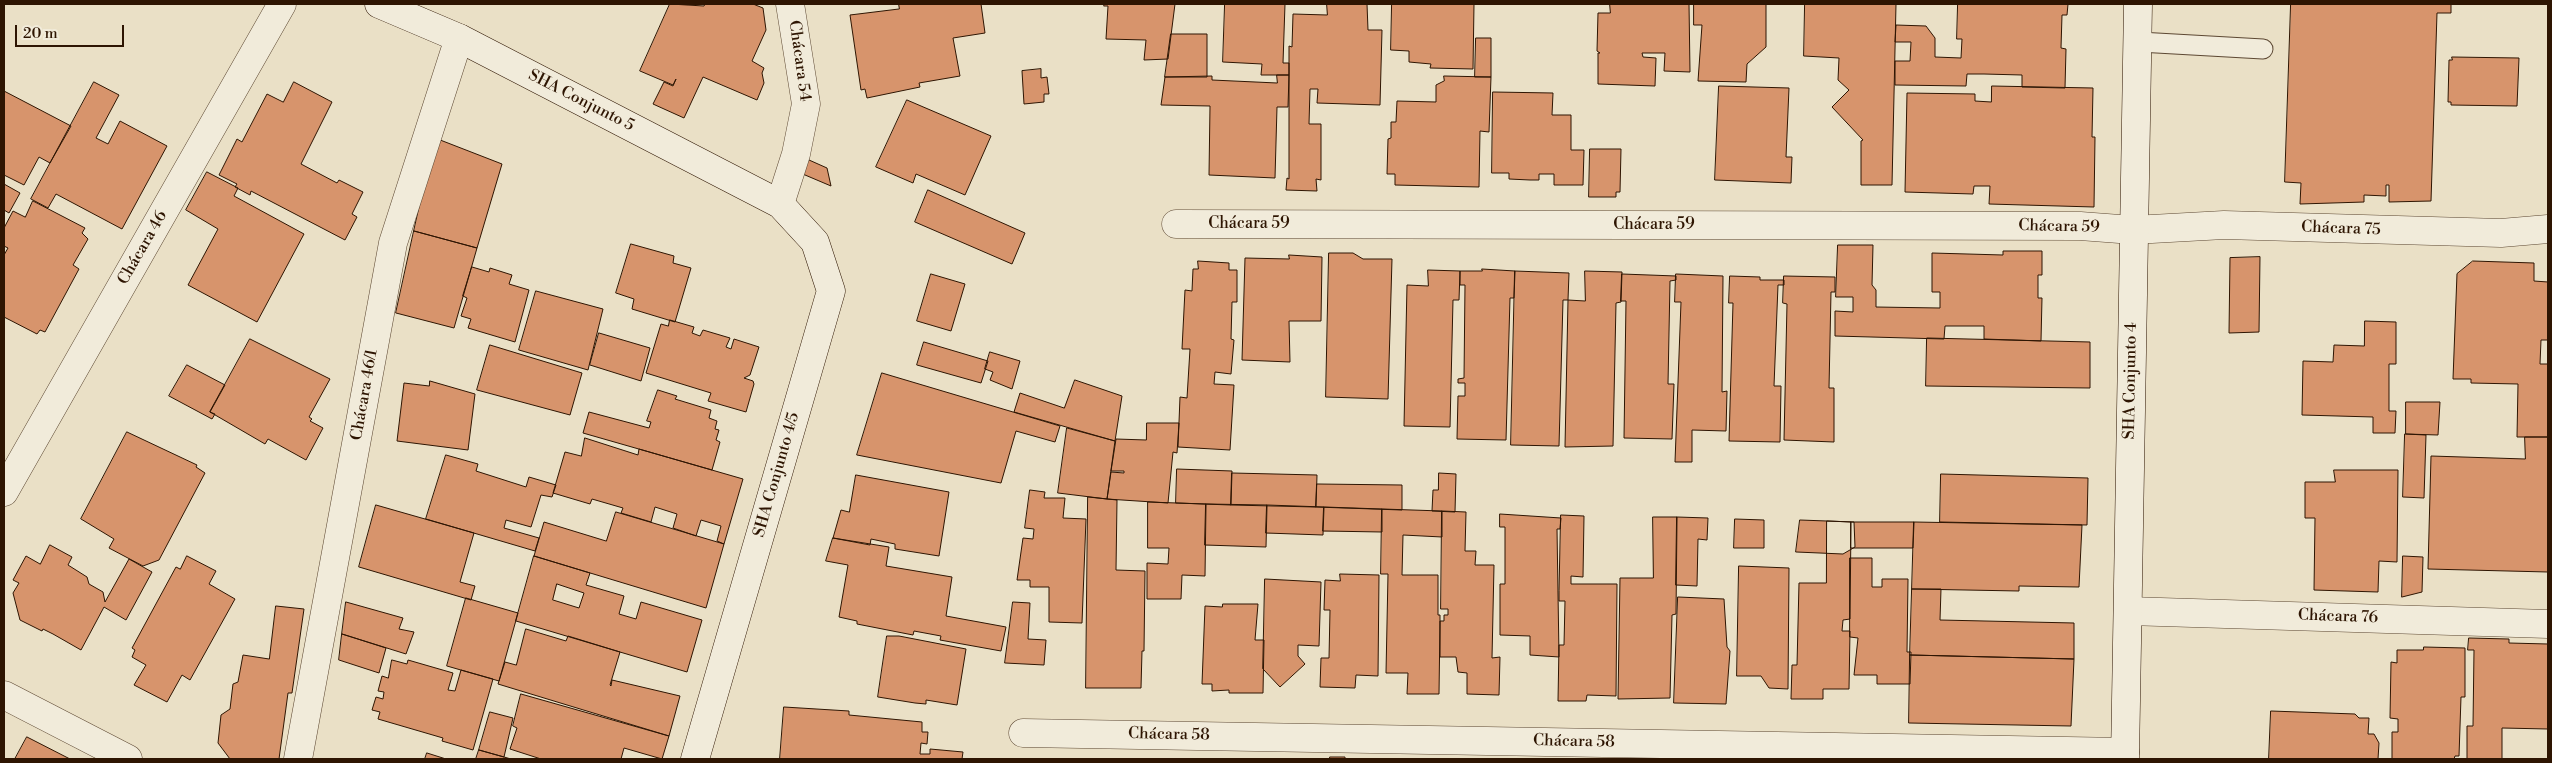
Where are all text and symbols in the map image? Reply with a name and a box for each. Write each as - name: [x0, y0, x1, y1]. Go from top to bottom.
- scale bar: [18, 15, 126, 47]
- street label: Chácara 54: [784, 19, 814, 103]
- text: 20 m: [23, 24, 58, 43]
- street label: SHA Conjunto 5: [525, 66, 637, 136]
- street label: Chácara 46: [114, 208, 172, 288]
- street label: Chácara 59: [1208, 214, 1290, 234]
- street label: Chácara 59: [1613, 215, 1695, 235]
- street label: Chácara 59: [2018, 217, 2100, 237]
- street label: Chácara 75: [2301, 218, 2381, 240]
- street label: SHA Conjunto 4: [2120, 322, 2142, 440]
- street label: Chácara 46/1: [348, 348, 382, 442]
- street label: SHA Conjunto 4/5: [750, 410, 804, 540]
- street label: Chácara 76: [2298, 606, 2378, 628]
- street label: Chácara 58: [1128, 725, 1210, 745]
- street label: Chácara 58: [1533, 732, 1615, 752]

